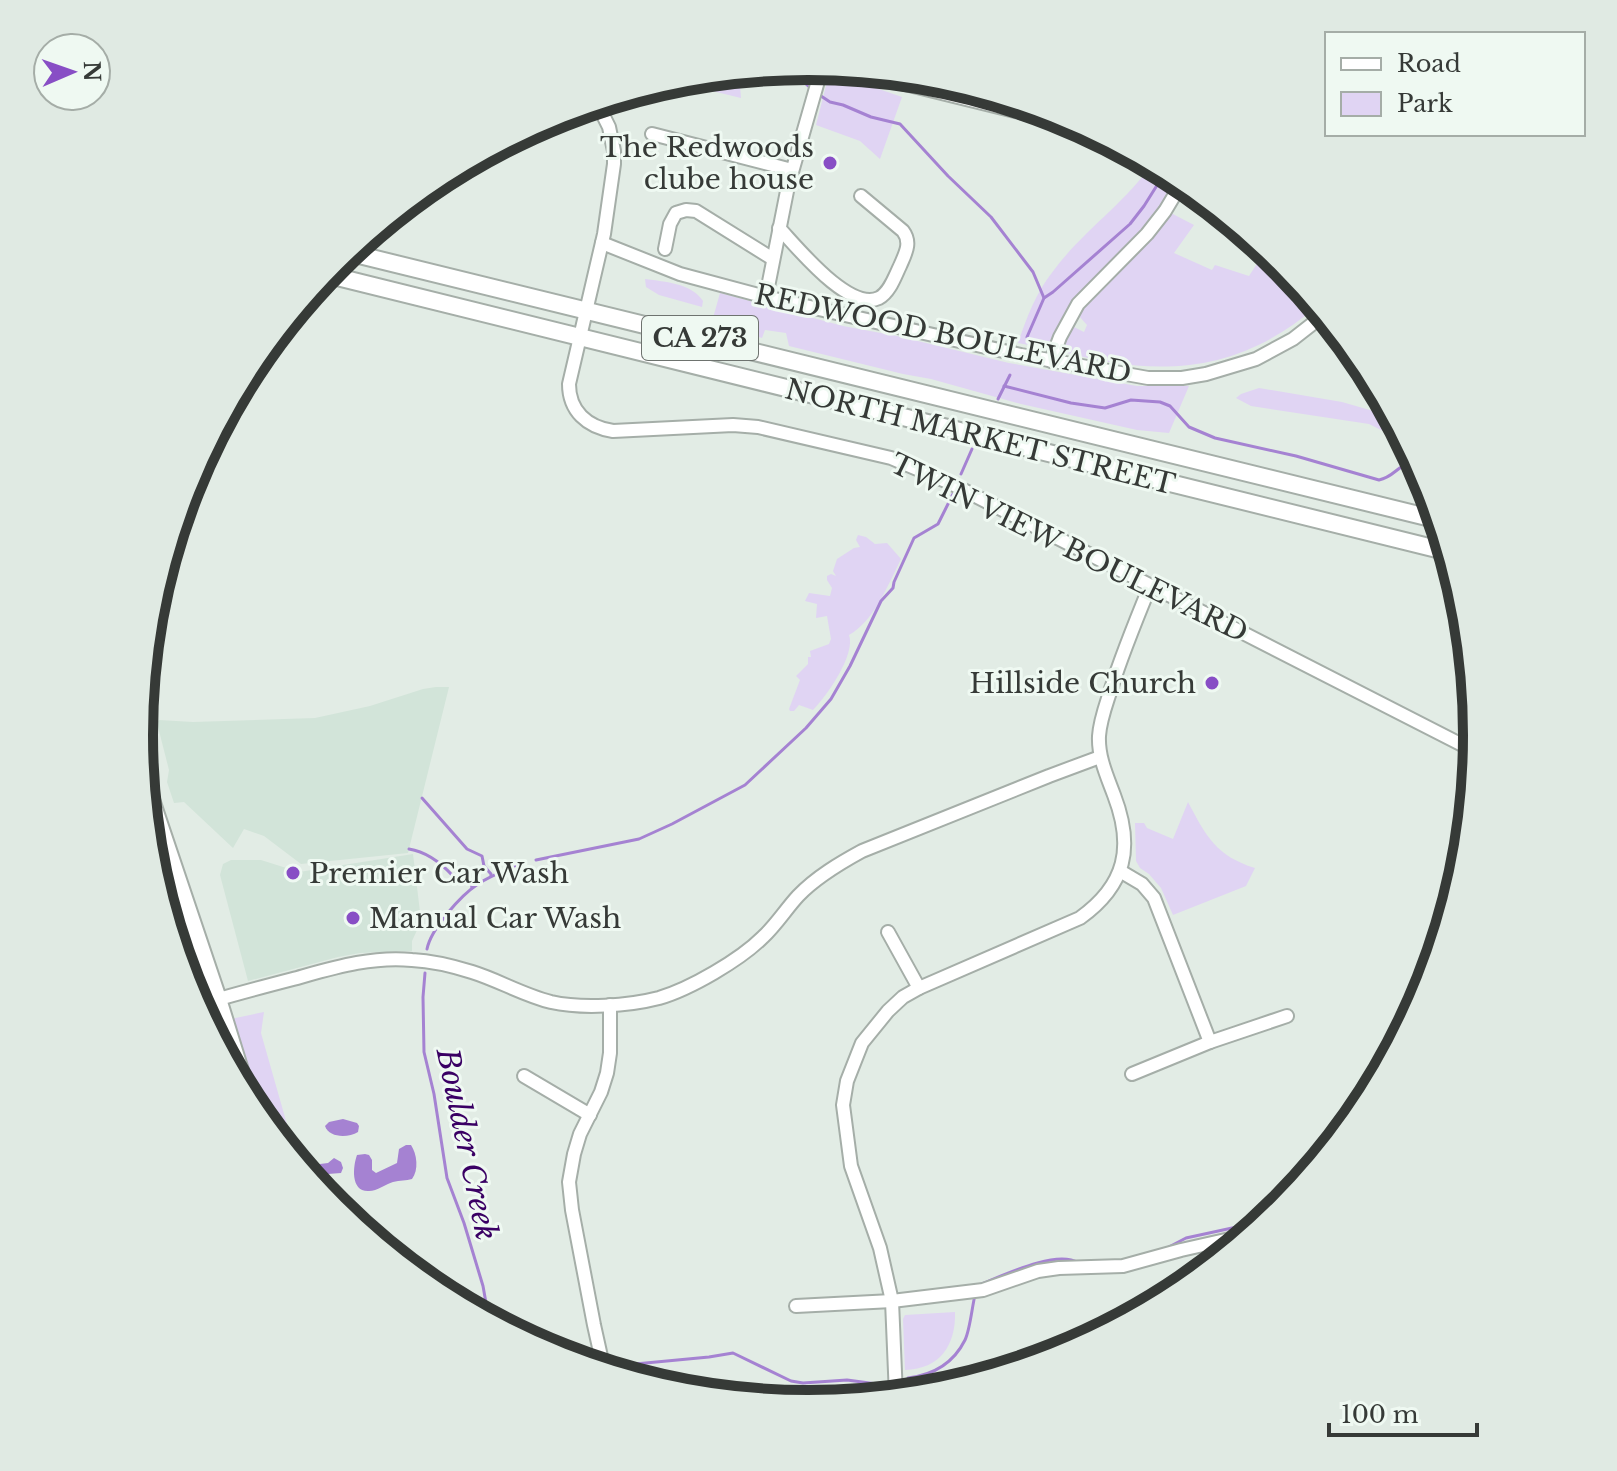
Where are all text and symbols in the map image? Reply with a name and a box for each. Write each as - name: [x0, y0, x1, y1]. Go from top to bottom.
- north arrow: [32, 32, 112, 112]
- legend: [1325, 32, 1585, 136]
- text: Road: [1397, 49, 1461, 78]
- text: N: [78, 61, 105, 82]
- text: Park: [1397, 89, 1453, 118]
- place label: The Redwoods clube house: [600, 130, 814, 197]
- marker: The Redwoods clube house: [821, 154, 839, 172]
- street label: REDWOOD BOULEVARD: [751, 277, 1135, 391]
- road number: CA 273: [642, 316, 758, 360]
- street label: NORTH MARKET STREET: [782, 372, 1179, 503]
- street label: TWIN VIEW BOULEVARD: [884, 446, 1254, 650]
- place label: Hillside Church: [969, 666, 1196, 701]
- marker: Hillside Church: [1203, 674, 1221, 692]
- place label: Premier Car Wash: [309, 856, 569, 891]
- marker: Premier Car Wash: [284, 864, 302, 882]
- place label: Manual Car Wash: [369, 901, 621, 936]
- marker: Manual Car Wash: [344, 909, 362, 927]
- water label: Boulder Creek: [428, 1044, 505, 1243]
- scale bar: [1329, 1387, 1477, 1437]
- text: 100 m: [1341, 1400, 1419, 1429]

